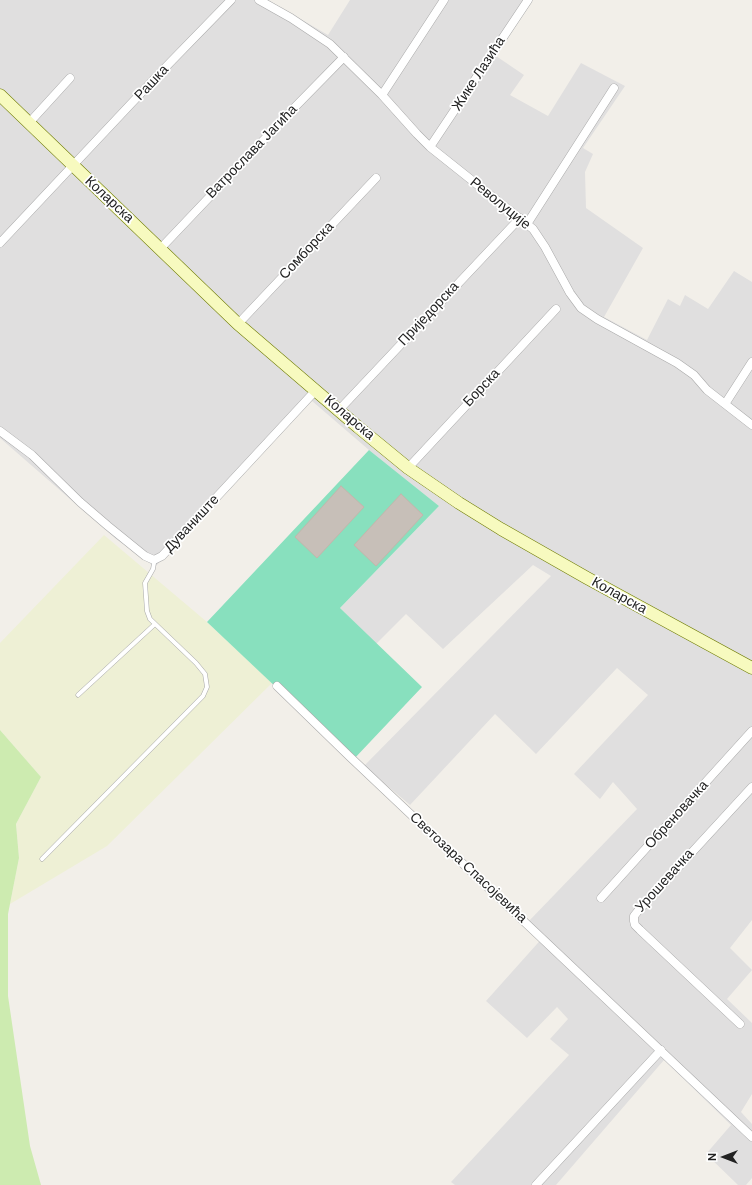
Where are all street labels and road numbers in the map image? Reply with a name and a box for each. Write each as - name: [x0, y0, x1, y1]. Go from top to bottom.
- street label: Жике Лазића: [449, 34, 509, 114]
- street label: Рашка: [131, 62, 173, 104]
- street label: Ватрослава Јагића: [203, 102, 301, 202]
- street label: Коларска: [81, 173, 137, 227]
- street label: Револуције: [466, 174, 534, 234]
- street label: Сомборска: [276, 219, 338, 283]
- street label: Приједорска: [395, 279, 463, 349]
- street label: Борска: [460, 365, 504, 411]
- street label: Коларска: [320, 392, 378, 444]
- street label: Дуваниште: [161, 492, 223, 556]
- street label: Коларска: [588, 574, 650, 618]
- street label: Обреновачка: [642, 777, 712, 853]
- street label: Светозара Спасојевића: [406, 809, 530, 927]
- street label: Урошевачка: [632, 846, 698, 916]

